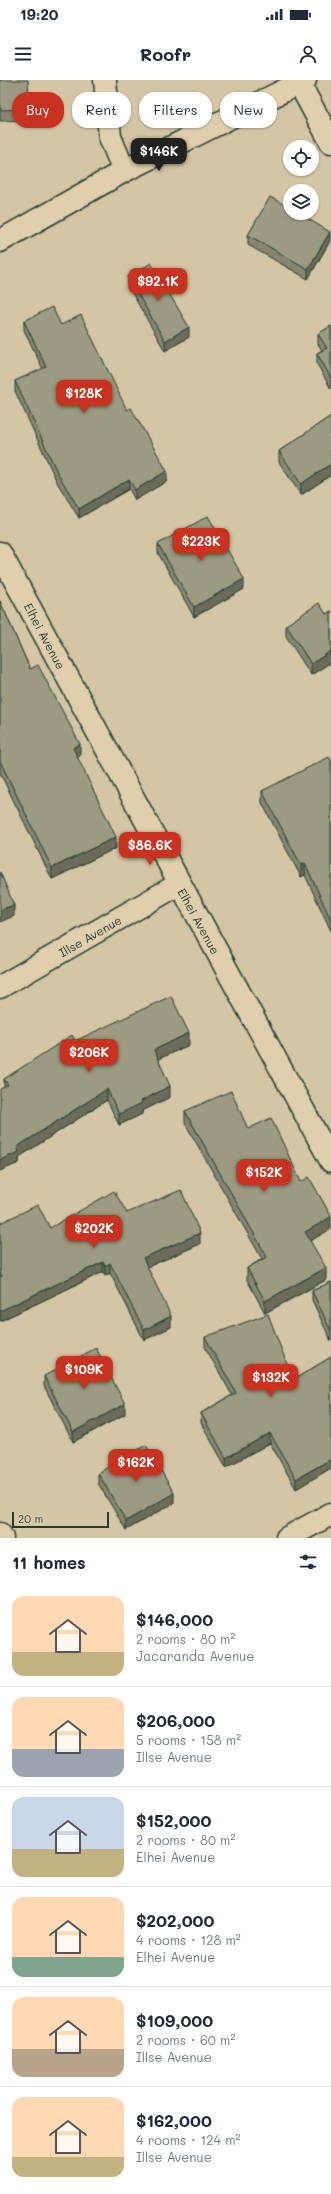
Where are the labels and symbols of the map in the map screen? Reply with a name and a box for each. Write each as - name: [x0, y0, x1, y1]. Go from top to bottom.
- pin: $146K: [131, 138, 187, 172]
- pin: $92.1K: [125, 268, 191, 302]
- pin: $128K: [56, 380, 112, 414]
- pin: $223K: [173, 528, 229, 562]
- street label: Elhei Avenue: [21, 600, 69, 672]
- pin: $86.6K: [117, 832, 183, 866]
- street label: Elhei Avenue: [174, 885, 224, 957]
- street label: Illse Avenue: [56, 912, 124, 960]
- pin: $206K: [61, 1039, 117, 1073]
- pin: $152K: [236, 1159, 292, 1193]
- pin: $202K: [66, 1215, 122, 1249]
- pin: $109K: [56, 1356, 112, 1390]
- pin: $132K: [243, 1364, 299, 1398]
- pin: $162K: [108, 1449, 164, 1483]
- scale bar: [12, 1510, 109, 1529]

